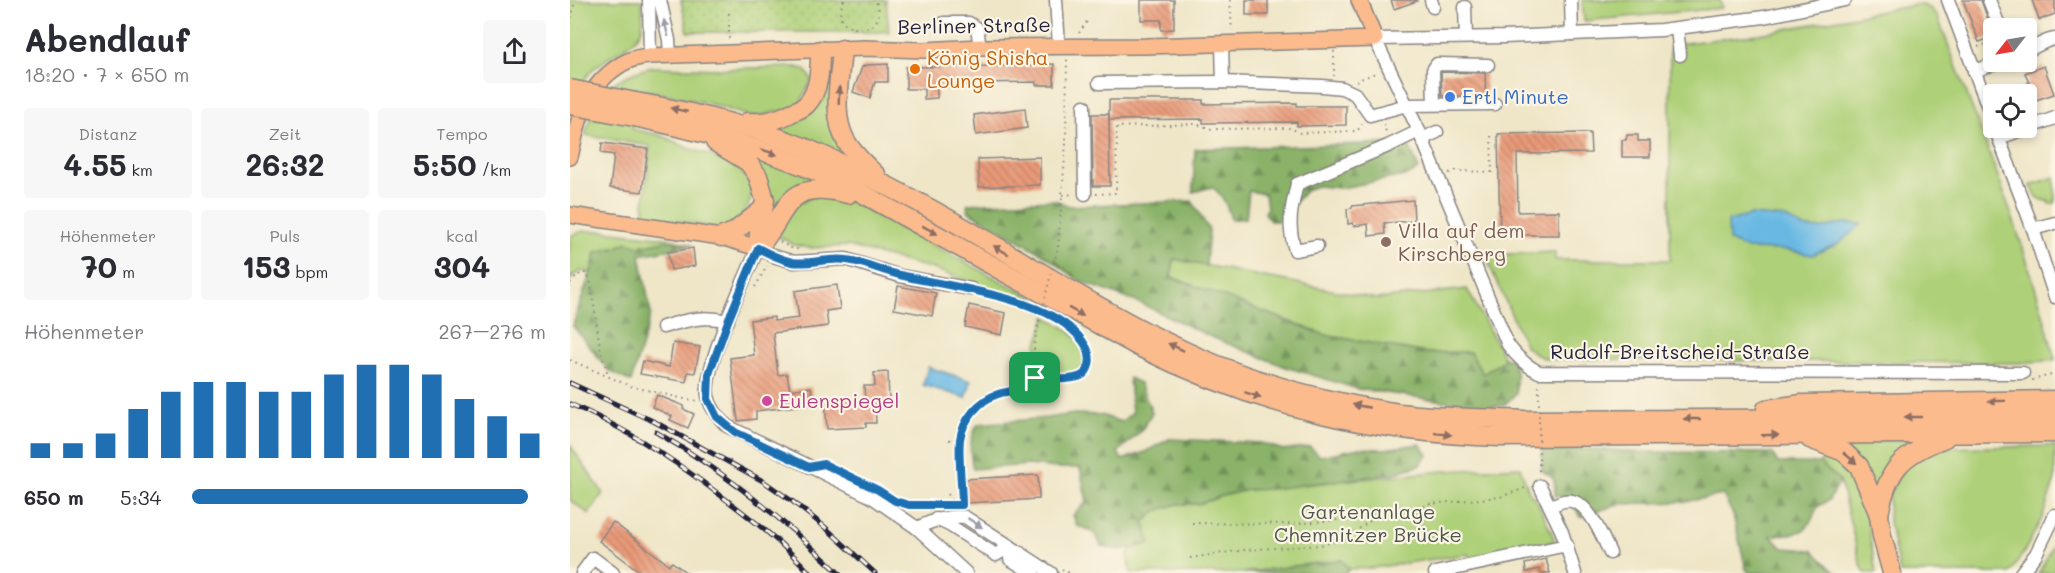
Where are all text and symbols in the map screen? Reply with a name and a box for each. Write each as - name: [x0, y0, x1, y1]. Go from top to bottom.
- street label: Berliner Straße: [897, 11, 1051, 39]
- text: Abendlauf: [24, 17, 190, 60]
- north arrow: [1983, 18, 2037, 72]
- map controls: [1983, 18, 2037, 138]
- one-way arrow: [661, 19, 670, 37]
- button: share: [483, 20, 546, 83]
- place label: König Shisha Lounge: [927, 44, 1048, 93]
- text: 18:20 · 7 × 650 m: [24, 61, 189, 87]
- marker: König Shisha Lounge: [908, 62, 922, 76]
- place label: Ertl Minute: [1462, 83, 1569, 109]
- button: locate: [1983, 84, 2037, 138]
- one-way arrow: [834, 86, 843, 105]
- marker: Ertl Minute: [1443, 90, 1457, 104]
- one-way arrow: [670, 104, 688, 114]
- text: Distanz: [79, 123, 137, 144]
- text: Zeit: [269, 123, 301, 144]
- text: Tempo: [437, 123, 487, 144]
- text: 4.55: [63, 144, 126, 184]
- text: 26:32: [245, 144, 325, 184]
- text: 5:50: [413, 144, 477, 184]
- one-way arrow: [760, 148, 778, 158]
- text: km: [126, 159, 153, 180]
- text: /km: [477, 159, 511, 180]
- place label: Villa auf dem Kirschberg: [1398, 217, 1524, 266]
- text: Höhenmeter: [60, 225, 156, 246]
- text: Puls: [270, 225, 300, 246]
- text: kcal: [446, 225, 478, 246]
- one-way arrow: [922, 225, 939, 235]
- marker: Villa auf dem Kirschberg: [1379, 235, 1393, 249]
- one-way arrow: [992, 245, 1009, 255]
- text: 70: [81, 246, 117, 286]
- text: 153: [242, 246, 290, 286]
- text: 304: [434, 246, 490, 286]
- text: m: [117, 261, 135, 282]
- text: bpm: [290, 261, 328, 282]
- one-way arrow: [1068, 307, 1084, 318]
- text: Höhenmeter: [24, 318, 144, 344]
- text: 267–276 m: [439, 318, 546, 344]
- street label: Rudolf-Breitscheid-Straße: [1550, 338, 1810, 364]
- one-way arrow: [1167, 342, 1184, 351]
- pin: [1009, 352, 1060, 403]
- icon: arrive: [1018, 361, 1051, 394]
- place label: Eulenspiegel: [779, 387, 899, 413]
- one-way arrow: [1244, 390, 1262, 400]
- marker: Eulenspiegel: [760, 394, 774, 408]
- one-way arrow: [1987, 396, 2006, 406]
- one-way arrow: [1351, 401, 1370, 410]
- one-way arrow: [1903, 413, 1922, 422]
- one-way arrow: [1683, 414, 1702, 424]
- one-way arrow: [1434, 429, 1453, 439]
- one-way arrow: [1761, 430, 1780, 440]
- one-way arrow: [1842, 451, 1857, 464]
- text: 650 m: [24, 484, 84, 510]
- text: 5:34: [120, 484, 161, 510]
- park label: Gartenanlage Chemnitzer Brücke: [1274, 498, 1462, 547]
- one-way arrow: [967, 518, 983, 529]

